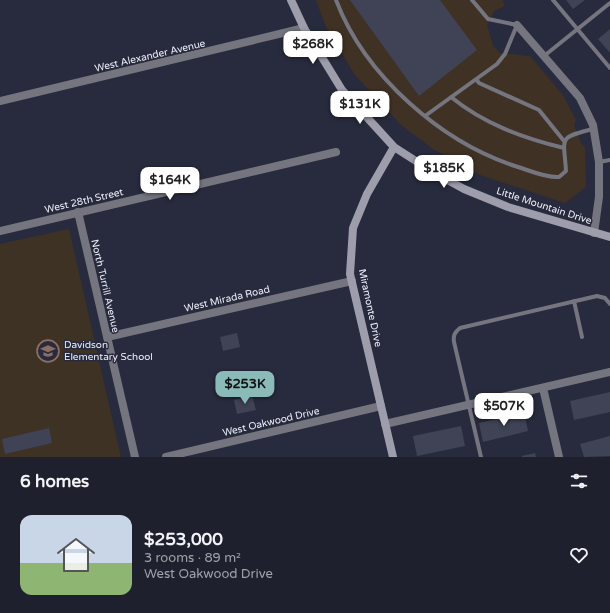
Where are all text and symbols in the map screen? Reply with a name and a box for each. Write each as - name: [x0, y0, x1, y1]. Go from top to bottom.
- pin: $268K: [285, 31, 341, 65]
- text: $268K: [292, 36, 334, 52]
- street label: West Alexander Avenue: [93, 37, 207, 75]
- pin: $131K: [332, 91, 388, 125]
- text: $131K: [339, 96, 381, 112]
- pin: $185K: [416, 155, 472, 189]
- text: $185K: [423, 160, 465, 176]
- pin: $164K: [142, 167, 198, 201]
- text: $164K: [149, 172, 191, 188]
- street label: Little Mountain Drive: [495, 185, 594, 227]
- street label: West 28th Street: [44, 186, 125, 216]
- street label: North Turrill Avenue: [88, 238, 122, 334]
- street label: Miramonte Drive: [356, 268, 384, 348]
- street label: West Mirada Road: [183, 283, 271, 315]
- school or university icon: Davidson Elementary School: [35, 338, 61, 364]
- place label: Davidson Elementary School: [64, 339, 153, 363]
- pin: $253K: [217, 371, 273, 405]
- text: $253K: [224, 376, 266, 392]
- pin: $507K: [476, 393, 532, 427]
- text: $507K: [483, 398, 525, 414]
- street label: West Oakwood Drive: [221, 405, 321, 439]
- icon: filters: [568, 470, 590, 492]
- text: 6 homes: [20, 471, 89, 492]
- text: $253,000: [144, 529, 223, 550]
- icon: home: [52, 531, 100, 579]
- icon: heart: [568, 544, 590, 566]
- text: 3 rooms · 89 m²: [144, 550, 241, 566]
- text: West Oakwood Drive: [144, 566, 273, 582]

